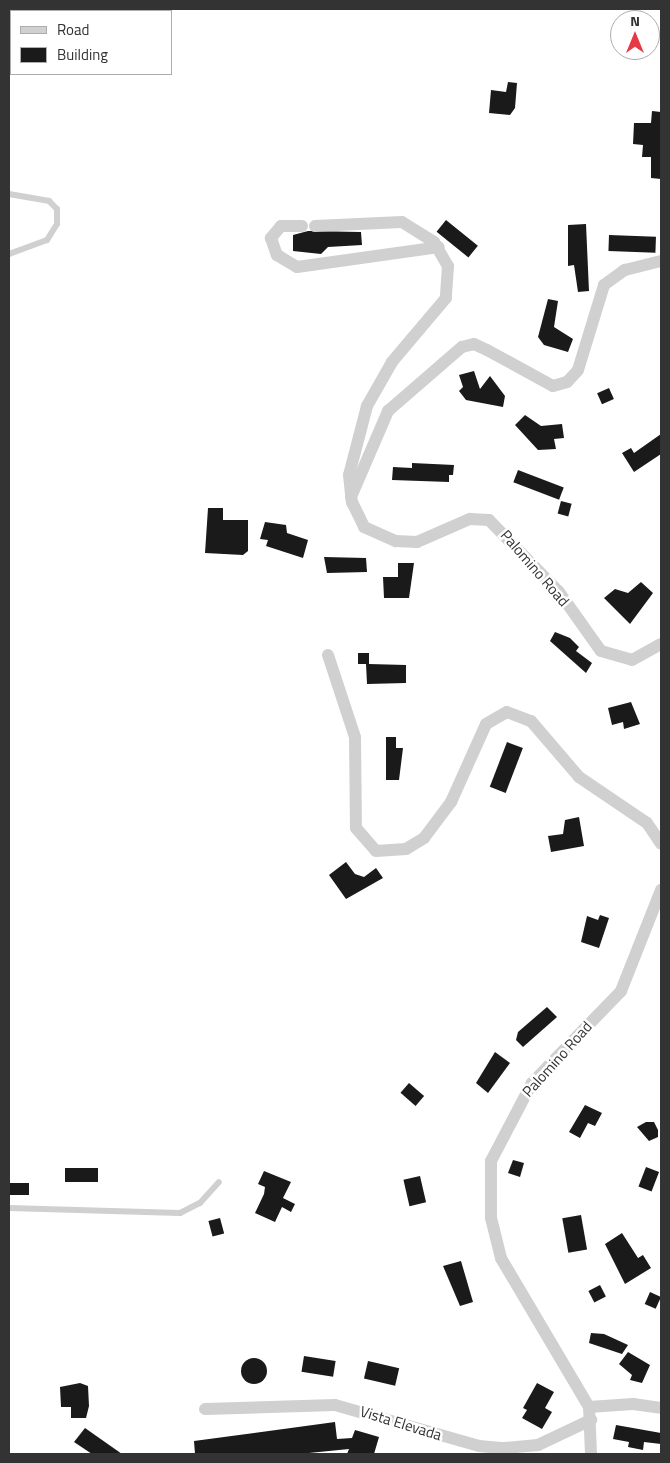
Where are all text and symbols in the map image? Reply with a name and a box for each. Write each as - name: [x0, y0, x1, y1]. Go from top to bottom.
- legend: [10, 10, 172, 75]
- north arrow: [610, 10, 660, 60]
- text: N: [630, 10, 640, 31]
- text: Road: [57, 18, 89, 41]
- text: Building: [57, 43, 108, 66]
- street label: Palomino Road: [497, 526, 573, 610]
- street label: Palomino Road: [518, 1018, 596, 1100]
- street label: Vista Elevada: [358, 1402, 444, 1444]

